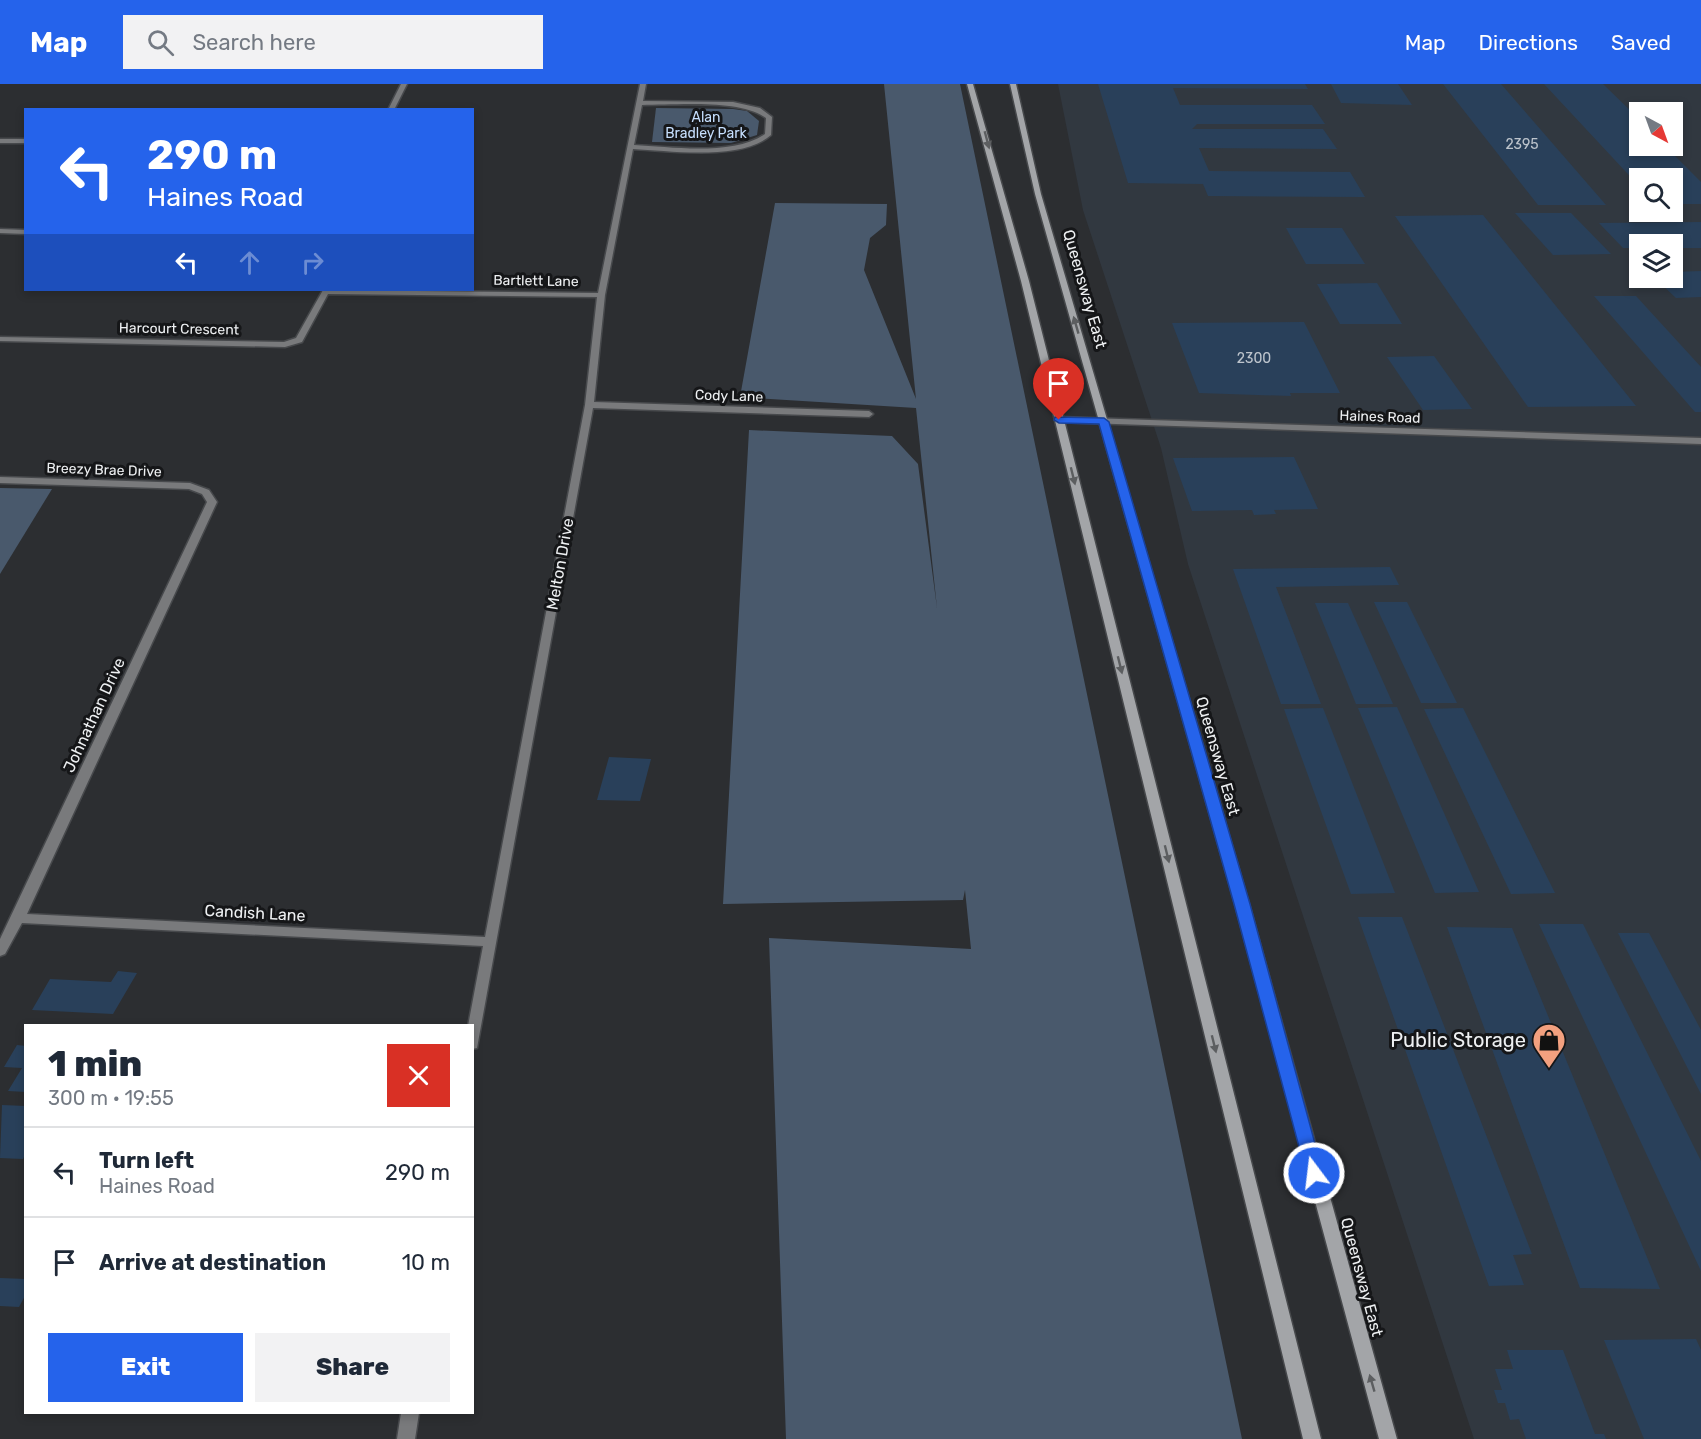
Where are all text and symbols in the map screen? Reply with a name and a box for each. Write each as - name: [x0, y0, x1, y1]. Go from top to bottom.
- search box: [123, 15, 543, 69]
- text: Map: [30, 26, 87, 59]
- icon: search: [144, 26, 177, 59]
- text: Search here: [192, 29, 316, 56]
- text: Map: [1405, 30, 1446, 55]
- text: Directions: [1479, 30, 1578, 55]
- text: Saved: [1611, 30, 1671, 55]
- north arrow: [1629, 102, 1683, 156]
- map controls: [1629, 102, 1683, 288]
- park label: Alan Bradley Park: [665, 109, 748, 142]
- text: 290 m: [147, 130, 277, 180]
- one-way arrow: [983, 131, 993, 149]
- icon: left: [48, 132, 126, 210]
- house number: 2395: [1505, 136, 1539, 153]
- button: search: [1629, 168, 1683, 222]
- text: Haines Road: [147, 181, 304, 213]
- street label: Queensway East: [1059, 227, 1111, 351]
- button: layers: [1629, 234, 1683, 288]
- icon: left: [170, 246, 203, 279]
- icon: ahead: [233, 246, 266, 279]
- icon: right: [296, 246, 329, 279]
- street label: Bartlett Lane: [493, 272, 579, 290]
- one-way arrow: [1071, 316, 1080, 334]
- street label: Harcourt Crescent: [119, 319, 240, 339]
- house number: 2300: [1237, 350, 1271, 367]
- pin: [1033, 358, 1084, 420]
- icon: arrive: [1042, 367, 1075, 400]
- street label: Cody Lane: [695, 386, 764, 406]
- street label: Haines Road: [1339, 407, 1421, 427]
- street label: Breezy Brae Drive: [46, 459, 162, 481]
- one-way arrow: [1069, 467, 1078, 485]
- street label: Melton Drive: [543, 516, 577, 612]
- street label: Johnathan Drive: [59, 655, 129, 775]
- one-way arrow: [1116, 656, 1126, 674]
- street label: Queensway East: [1192, 694, 1244, 818]
- one-way arrow: [1163, 845, 1173, 864]
- street label: Candish Lane: [204, 901, 306, 925]
- shop icon: Public Storage: [1531, 1022, 1567, 1069]
- place label: Public Storage: [1390, 1028, 1526, 1052]
- one-way arrow: [1210, 1034, 1220, 1053]
- text: 1 min: [48, 1042, 142, 1085]
- button: close: [387, 1044, 450, 1107]
- text: 300 m · 19:55: [48, 1086, 174, 1110]
- position arrow: [1282, 1141, 1346, 1205]
- text: Turn left: [99, 1147, 194, 1174]
- icon: left: [48, 1156, 81, 1189]
- text: 290 m: [385, 1159, 450, 1186]
- text: Haines Road: [99, 1174, 215, 1198]
- street label: Queensway East: [1337, 1215, 1387, 1339]
- icon: arrive: [48, 1246, 81, 1279]
- text: Arrive at destination: [99, 1249, 326, 1276]
- text: 10 m: [402, 1249, 450, 1276]
- button: Exit: [48, 1333, 243, 1402]
- button: Share: [255, 1333, 450, 1402]
- one-way arrow: [1367, 1374, 1376, 1392]

